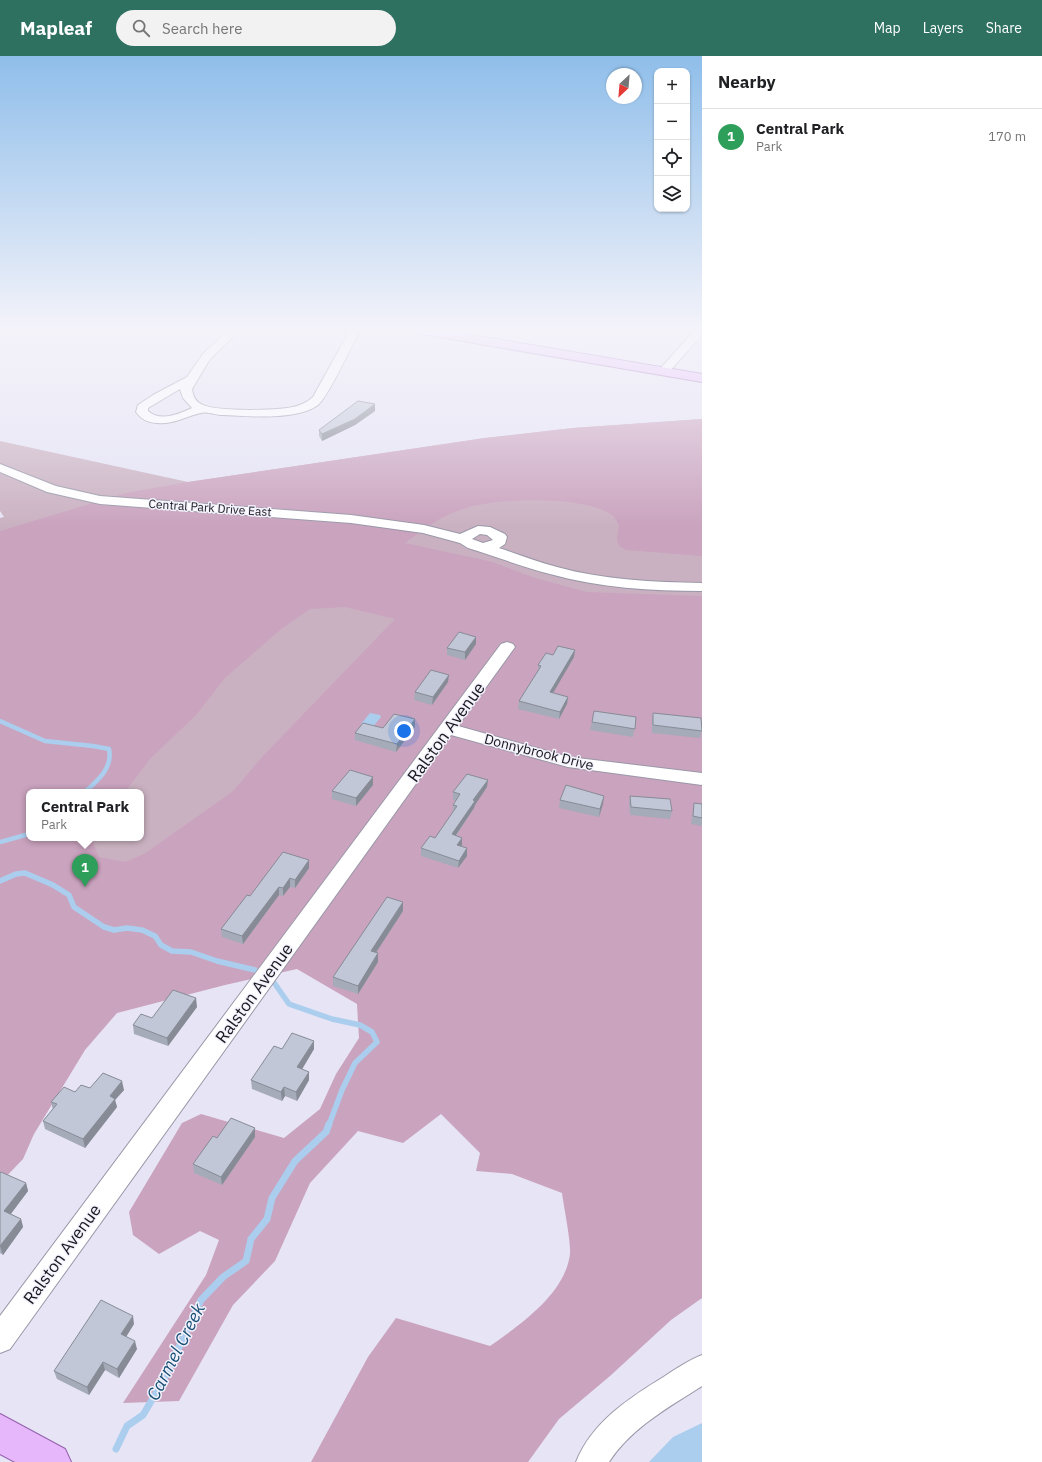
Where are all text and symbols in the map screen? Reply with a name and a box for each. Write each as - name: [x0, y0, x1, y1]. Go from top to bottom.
- search box: [116, 10, 396, 46]
- text: Mapleaf: [20, 16, 92, 40]
- icon: search: [130, 17, 152, 39]
- text: Search here: [162, 19, 242, 38]
- text: Map: [874, 19, 901, 37]
- text: Layers: [923, 19, 964, 37]
- text: Share: [986, 19, 1022, 37]
- north arrow: [606, 68, 642, 104]
- map controls: [654, 68, 690, 212]
- button: +: [654, 68, 690, 104]
- text: Nearby: [718, 71, 776, 93]
- button: −: [654, 104, 690, 140]
- text: Central Park: [756, 119, 844, 138]
- text: 1: [727, 128, 735, 145]
- text: 170 m: [988, 128, 1026, 145]
- text: Park: [756, 138, 782, 155]
- button: locate: [654, 140, 690, 176]
- button: layers: [654, 176, 690, 212]
- street label: Central Park Drive East: [148, 496, 272, 519]
- street label: Ralston Avenue: [402, 678, 490, 786]
- your location: [394, 721, 414, 741]
- street label: Donnybrook Drive: [482, 730, 596, 774]
- popup: [26, 789, 144, 841]
- text: Central Park: [41, 797, 129, 816]
- text: Park: [41, 816, 67, 833]
- pin: 1: [72, 854, 98, 887]
- street label: Ralston Avenue: [210, 939, 298, 1047]
- street label: Ralston Avenue: [18, 1200, 106, 1308]
- water label: Carmel Creek: [141, 1299, 210, 1404]

